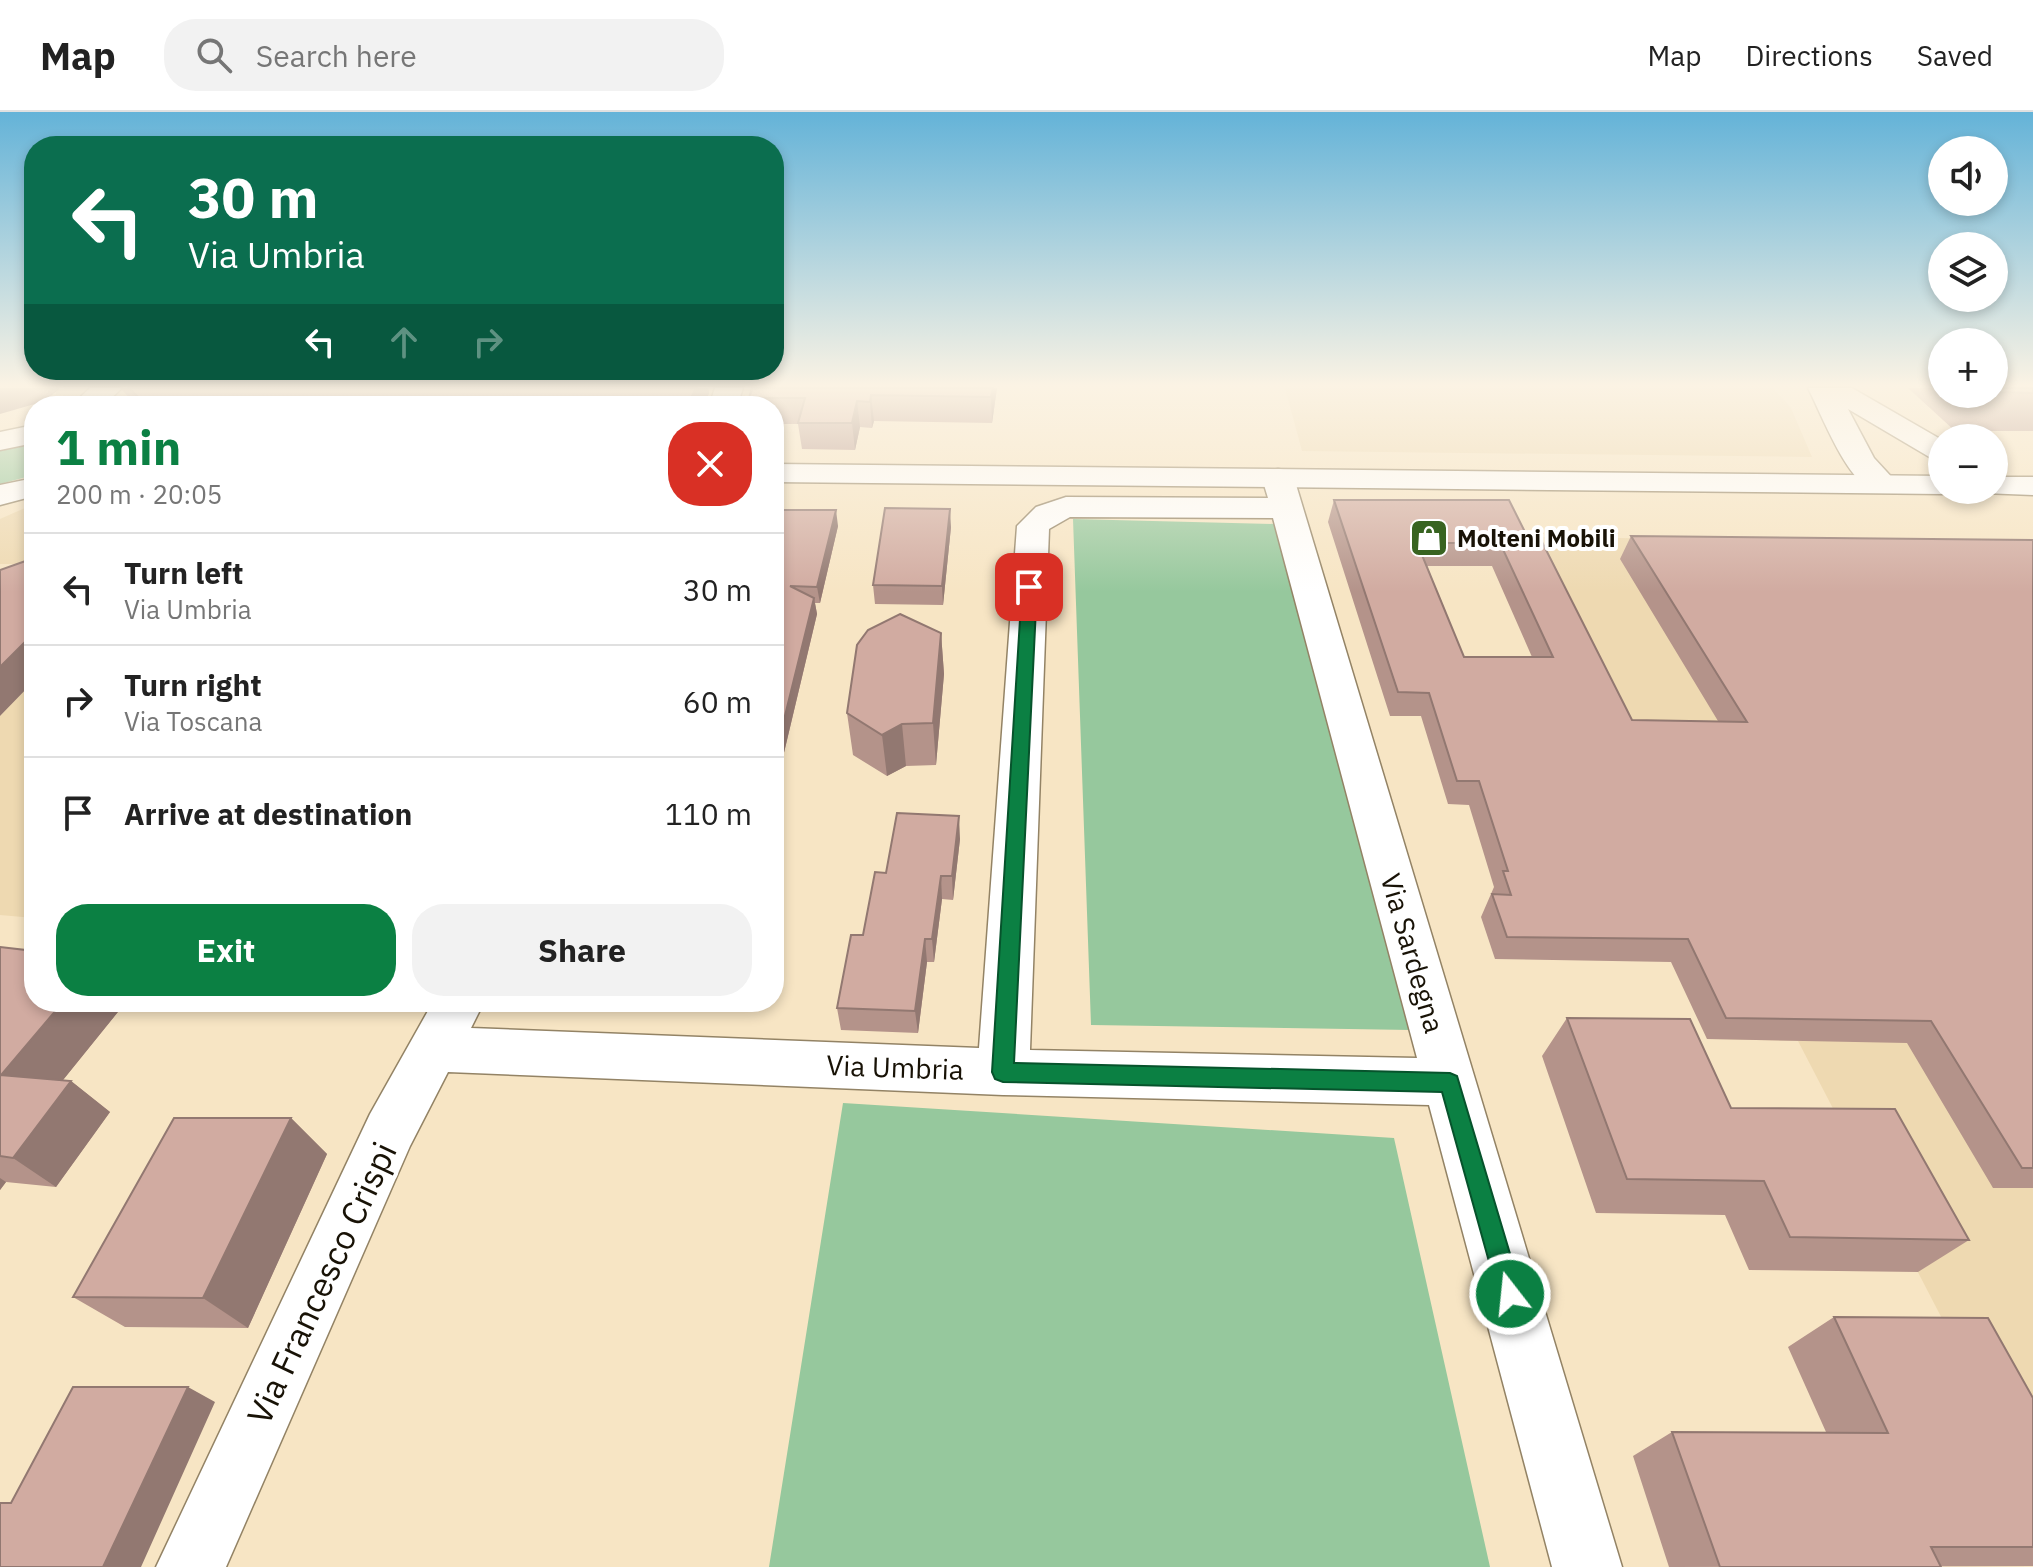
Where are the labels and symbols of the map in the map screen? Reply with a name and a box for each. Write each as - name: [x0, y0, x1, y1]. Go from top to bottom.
- shop icon: Molteni Mobili: [1408, 517, 1450, 559]
- place label: Molteni Mobili: [1457, 522, 1616, 554]
- pin: [995, 553, 1063, 621]
- street label: Via Sardegna: [1373, 869, 1453, 1037]
- street label: Via Umbria: [826, 1046, 964, 1088]
- street label: Via Francesco Crispi: [236, 1135, 406, 1431]
- position arrow: [1468, 1252, 1552, 1336]

